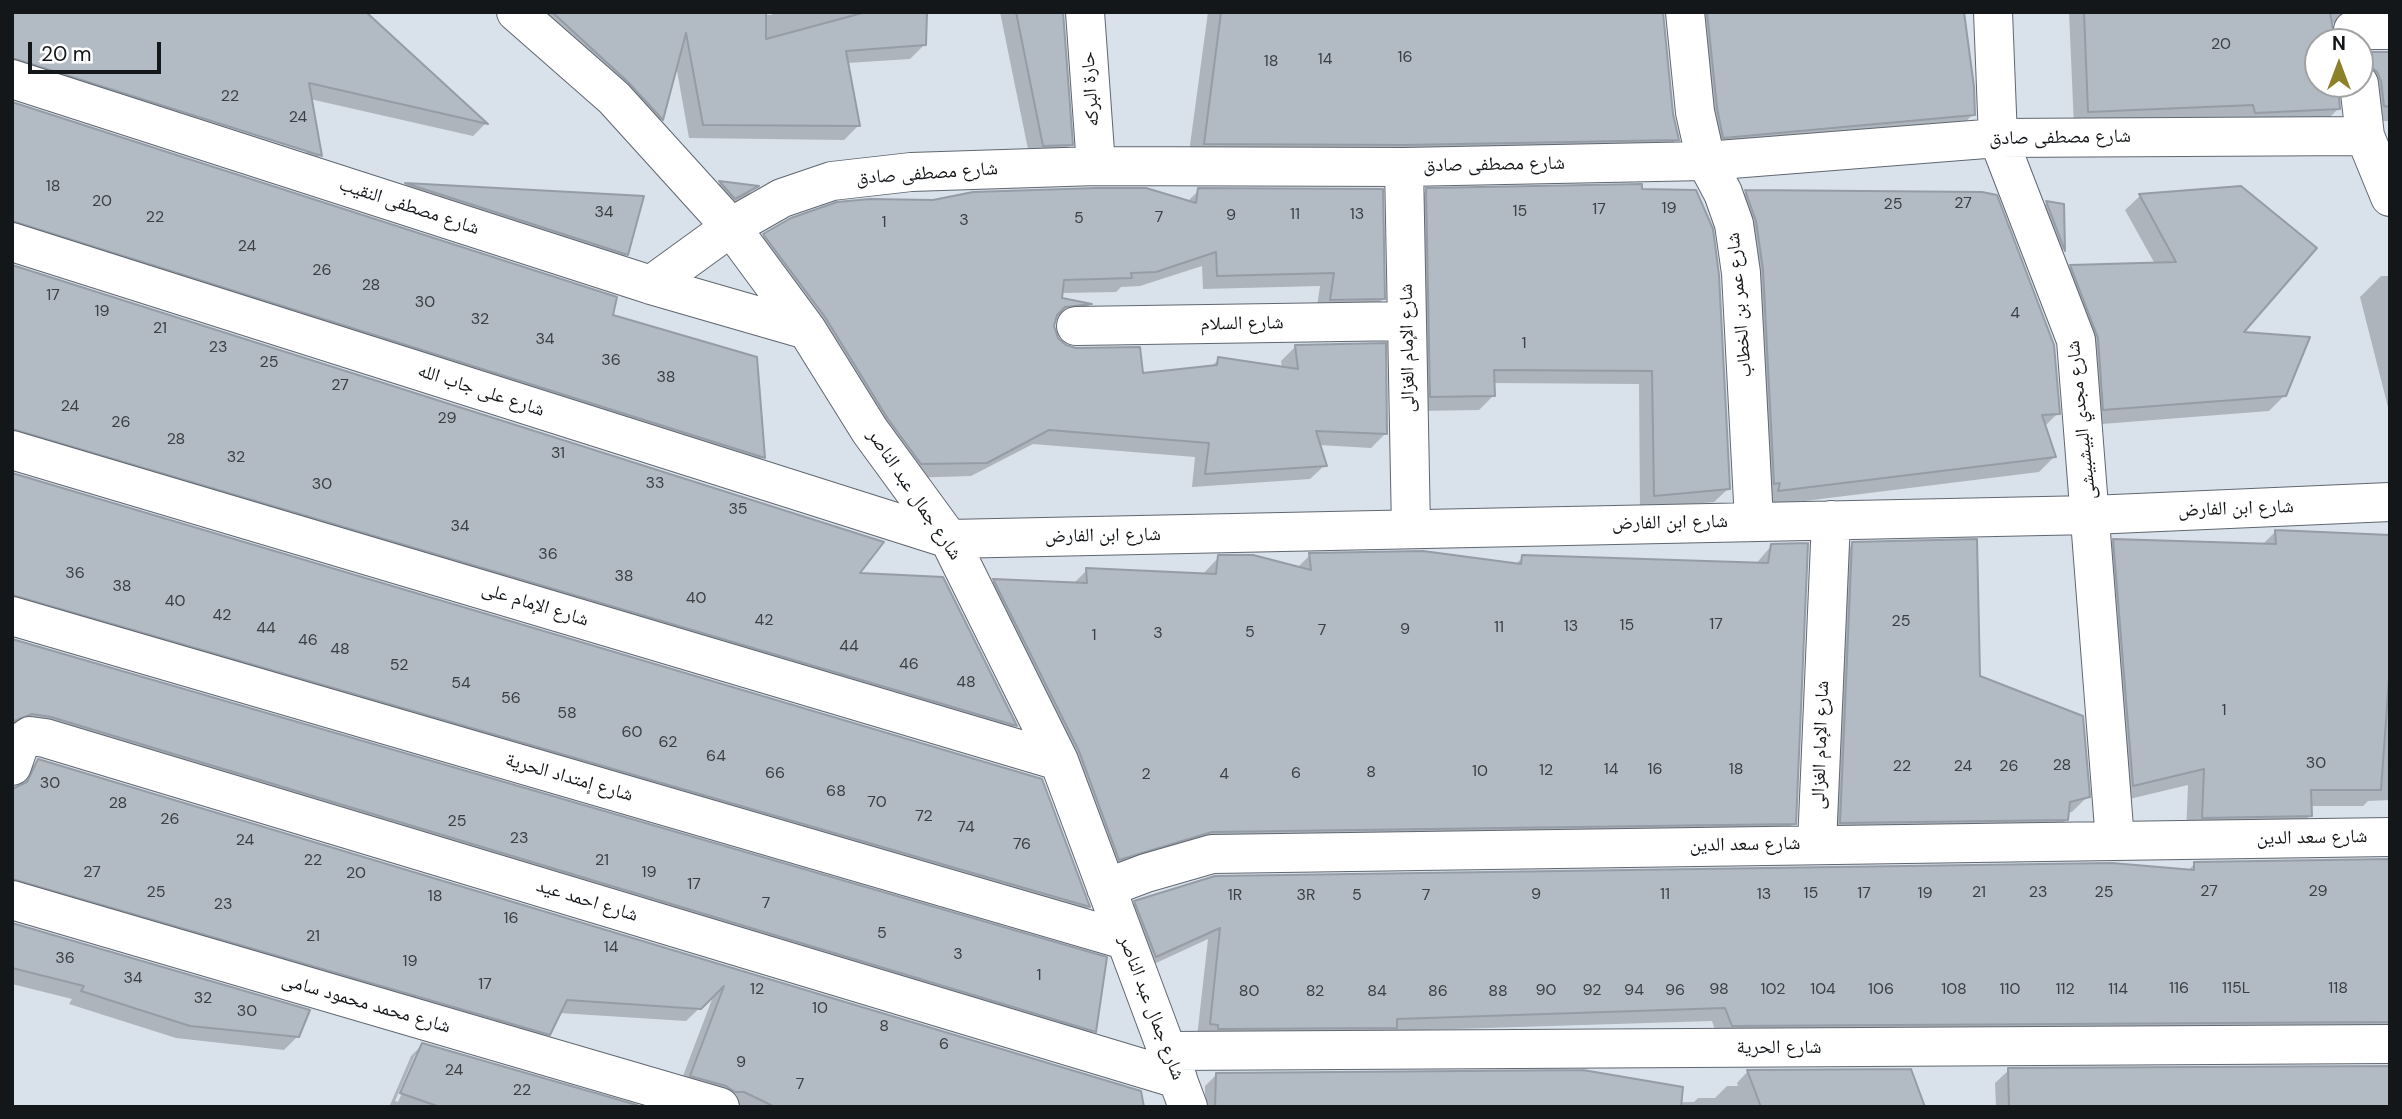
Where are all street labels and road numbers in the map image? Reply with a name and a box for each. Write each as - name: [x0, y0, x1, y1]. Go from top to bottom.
- street label: حارة البركه: [1077, 51, 1105, 127]
- street label: شارع مصطفى صادق: [1989, 125, 2131, 151]
- street label: شارع مصطفى صادق: [1423, 152, 1565, 178]
- street label: شارع مصطفى صادق: [855, 158, 999, 190]
- street label: شارع مصطفى النقيب: [336, 174, 482, 240]
- street label: شارع عمر بن الخطاب: [1722, 232, 1758, 378]
- street label: شارع الإمام الغزالى: [1395, 283, 1421, 413]
- street label: شارع السلام: [1200, 312, 1284, 336]
- street label: شارع مجدي البيشبيشى: [2062, 339, 2102, 501]
- street label: شارع على جاب الله: [415, 360, 547, 422]
- street label: شارع جمال عبد الناصر: [862, 425, 966, 565]
- street label: شارع ابن الفارض: [2178, 496, 2294, 522]
- street label: شارع ابن الفارض: [1612, 511, 1728, 535]
- street label: شارع ابن الفارض: [1045, 524, 1161, 548]
- street label: شارع الإمام على: [479, 578, 591, 632]
- street label: شارع الإمام الغزالى: [1807, 680, 1835, 810]
- street label: شارع إمتداد الحرية: [503, 749, 635, 807]
- street label: شارع سعد الدين: [2256, 826, 2368, 850]
- street label: شارع سعد الدين: [1689, 833, 1801, 857]
- street label: شارع احمد عيد: [533, 875, 641, 927]
- street label: شارع جمال عبد الناصر: [1113, 933, 1189, 1083]
- street label: شارع محمد محمود سامى: [279, 969, 453, 1039]
- street label: شارع الحرية: [1736, 1037, 1822, 1059]

